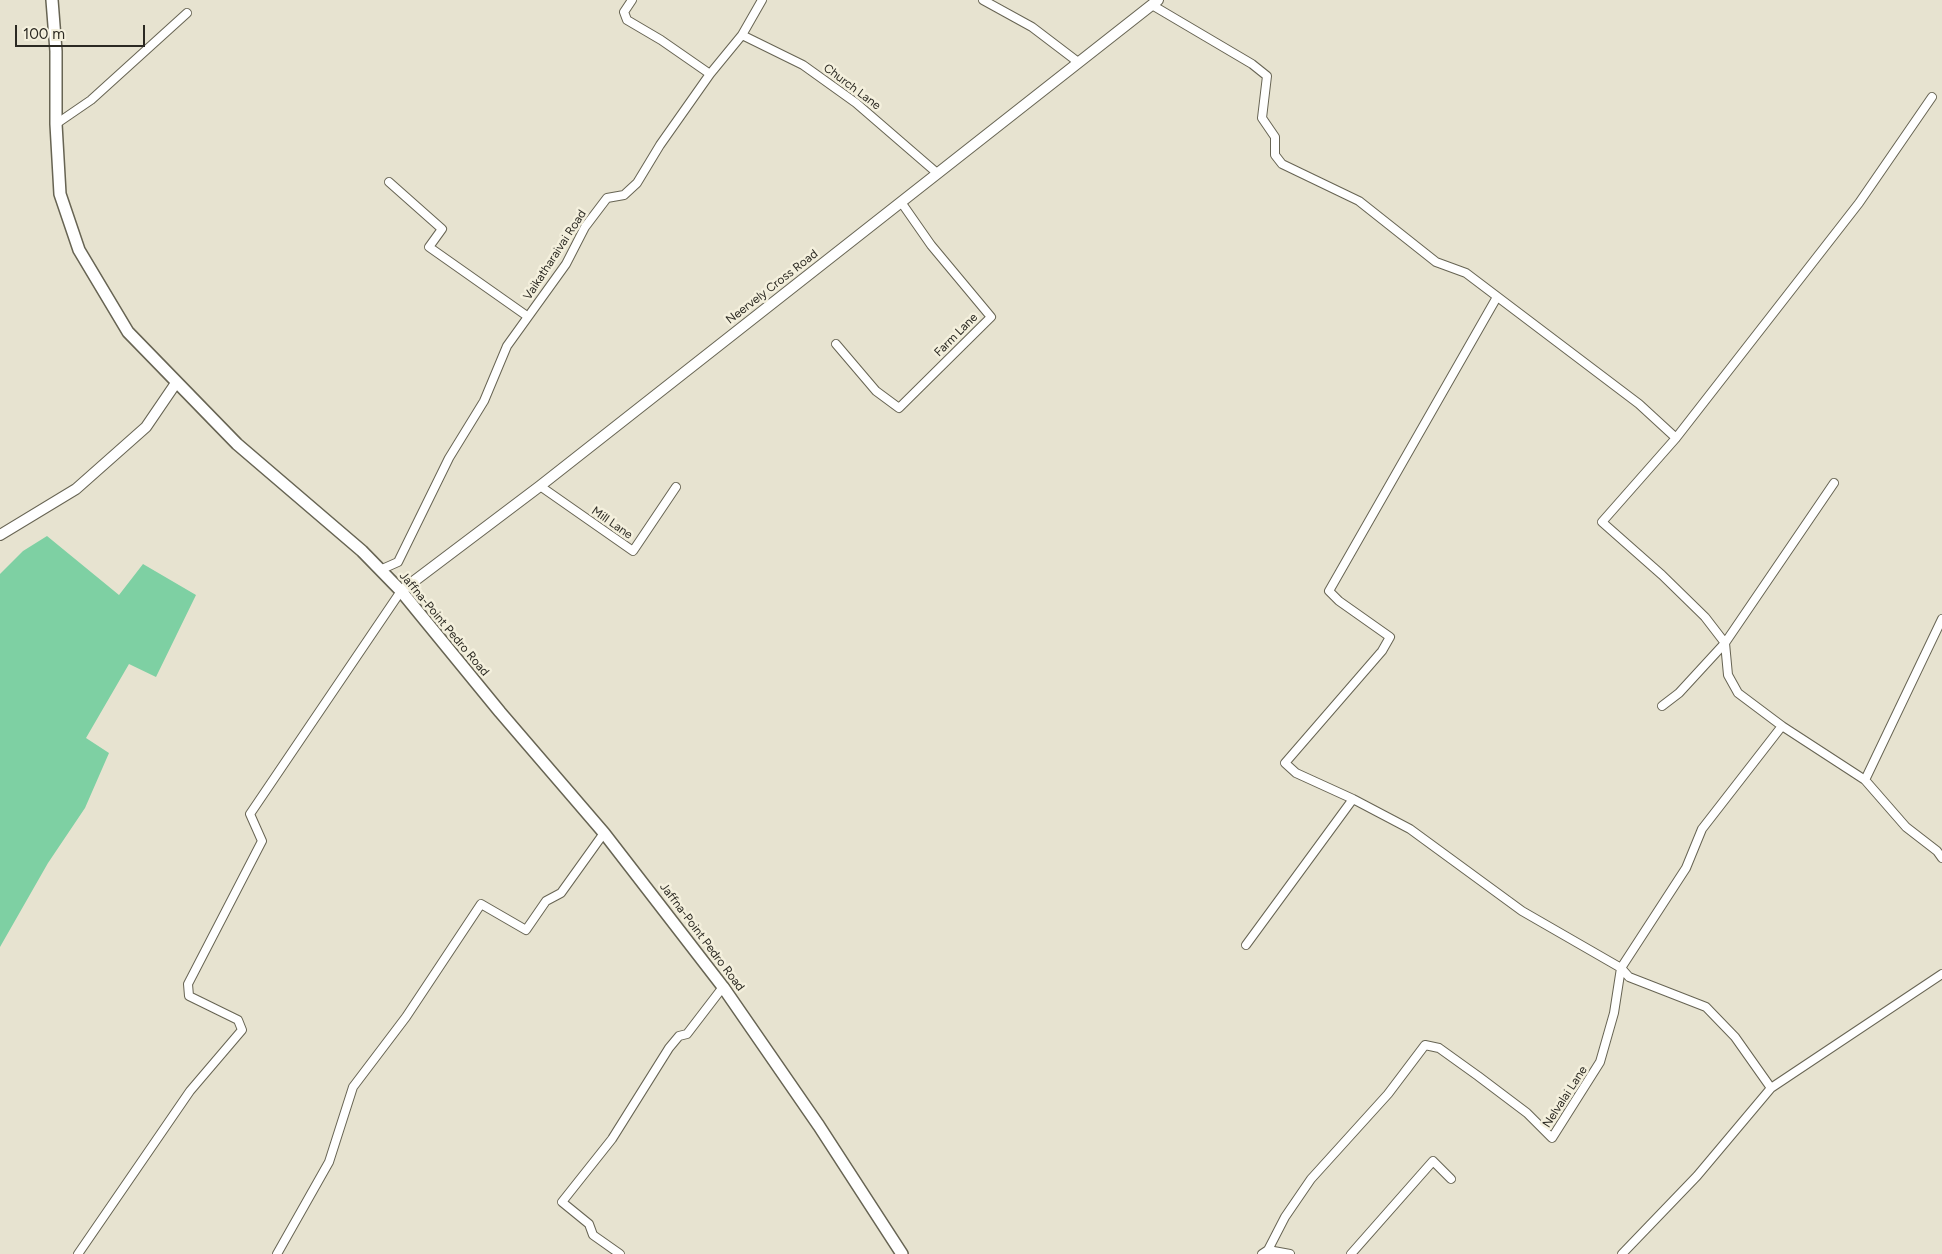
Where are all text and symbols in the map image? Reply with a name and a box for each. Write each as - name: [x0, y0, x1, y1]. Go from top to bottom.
- scale bar: [18, 15, 148, 47]
- text: 100 m: [23, 25, 65, 43]
- street label: Church Lane: [821, 61, 883, 113]
- street label: Vaikatharaivai Road: [521, 207, 589, 303]
- street label: Neervely Cross Road: [723, 247, 821, 327]
- street label: Farm Lane: [931, 310, 981, 360]
- street label: Mill Lane: [589, 504, 635, 542]
- street label: Jaffna-Point Pedro Road: [396, 569, 492, 679]
- street label: Jaffna-Point Pedro Road: [657, 880, 747, 994]
- street label: Nelvalai Lane: [1540, 1063, 1590, 1131]

